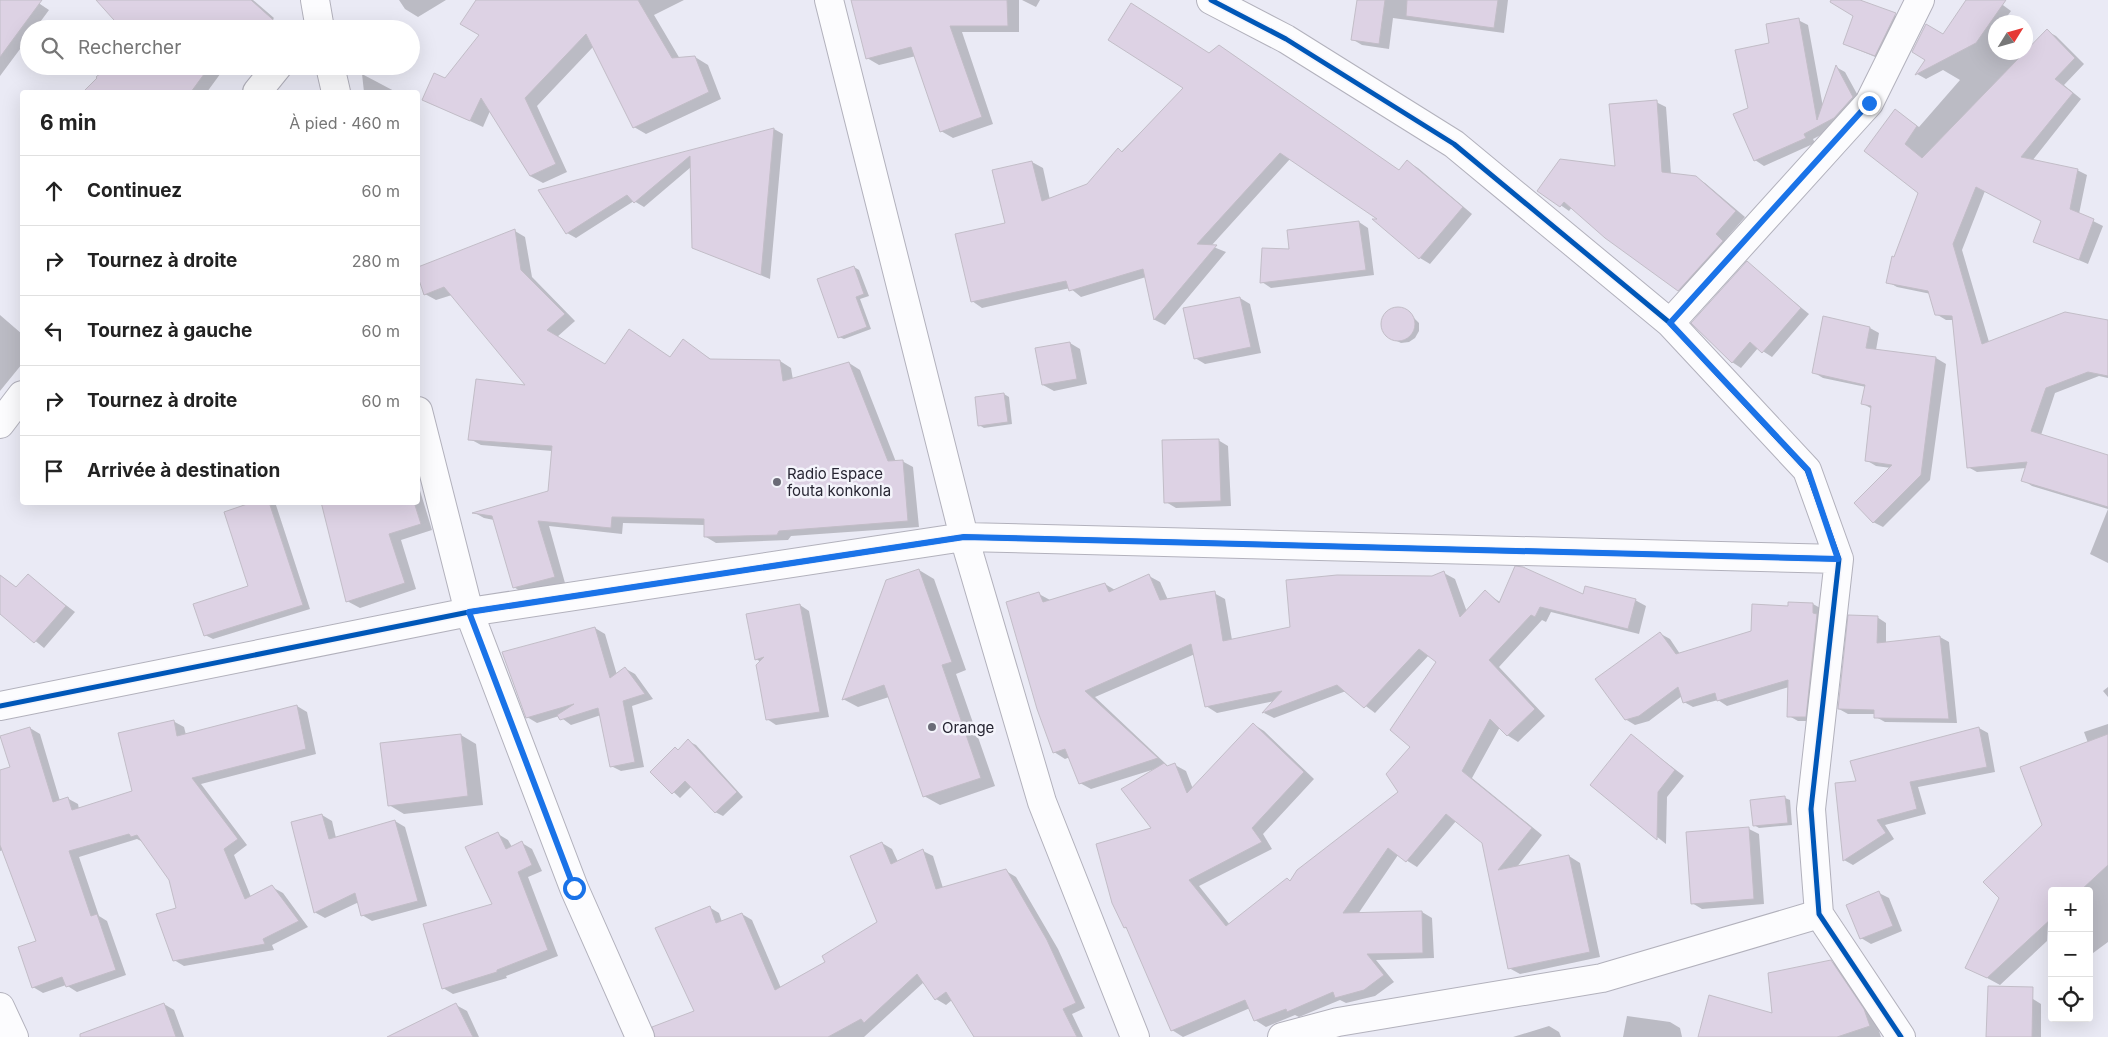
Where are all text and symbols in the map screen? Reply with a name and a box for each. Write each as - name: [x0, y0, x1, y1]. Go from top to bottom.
- north arrow: [1988, 15, 2033, 60]
- search box: [20, 20, 420, 75]
- icon: search: [38, 34, 66, 62]
- text: Rechercher: [78, 36, 181, 59]
- route end: [1858, 92, 1881, 115]
- text: 6 min: [40, 110, 97, 135]
- text: À pied · 460 m: [289, 113, 400, 133]
- icon: ahead: [40, 177, 68, 205]
- text: Continuez: [87, 179, 182, 202]
- text: 60 m: [361, 181, 400, 201]
- icon: right: [40, 247, 68, 275]
- text: Tournez à droite: [87, 249, 237, 272]
- text: 280 m: [352, 251, 400, 271]
- icon: left: [40, 317, 68, 345]
- text: Tournez à gauche: [87, 319, 252, 342]
- text: 60 m: [361, 321, 400, 341]
- icon: right: [40, 387, 68, 415]
- text: Tournez à droite: [87, 389, 237, 412]
- text: 60 m: [361, 391, 400, 411]
- icon: arrive: [40, 457, 68, 485]
- text: Arrivée à destination: [87, 459, 280, 482]
- place label: Radio Espace fouta konkonla: [787, 464, 891, 500]
- marker: Radio Espace fouta konkonla: [771, 476, 783, 488]
- place label: Orange: [942, 718, 994, 737]
- marker: Orange: [926, 721, 938, 733]
- route start: [563, 877, 586, 900]
- map controls: [2048, 887, 2093, 1022]
- button: +: [2048, 887, 2093, 932]
- button: −: [2048, 932, 2093, 977]
- button: locate: [2048, 977, 2093, 1022]

